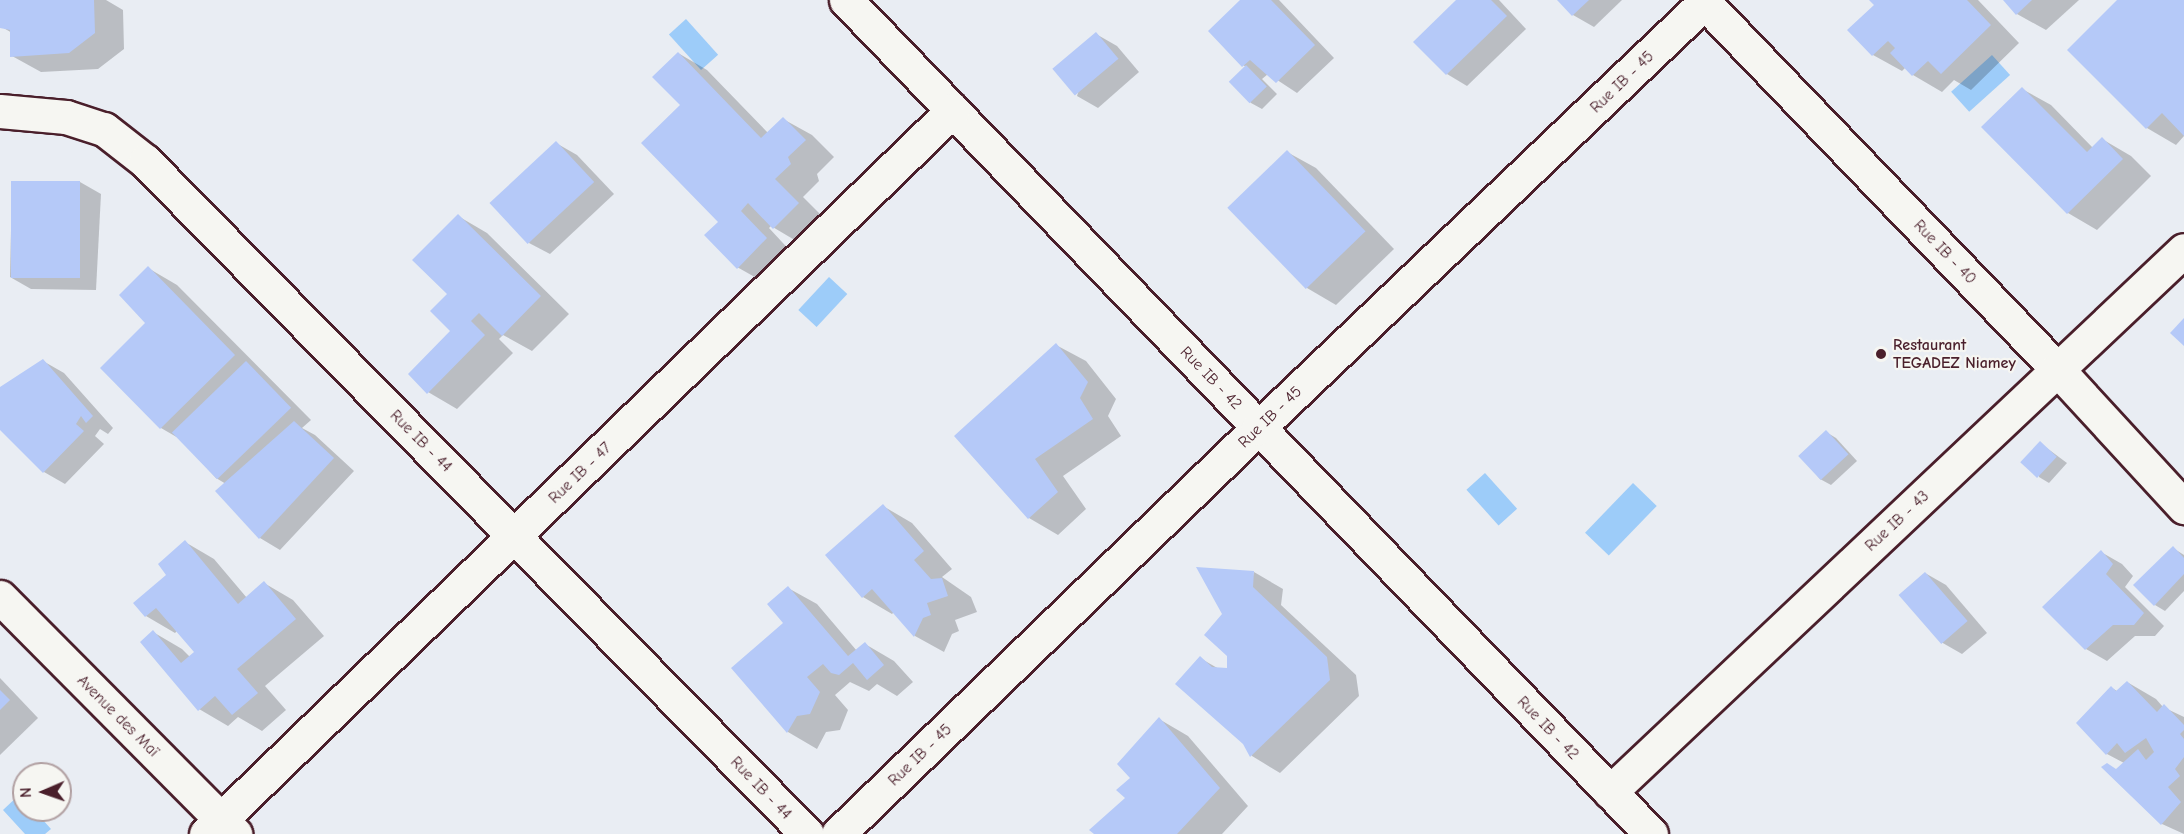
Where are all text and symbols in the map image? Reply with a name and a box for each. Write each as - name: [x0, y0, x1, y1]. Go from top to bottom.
- street label: Rue IB - 45: [1586, 47, 1658, 117]
- street label: Rue IB - 40: [1910, 216, 1980, 288]
- place label: Restaurant TEGADEZ Niamey: [1893, 335, 2016, 373]
- street label: Rue IB - 42: [1176, 342, 1246, 414]
- marker: Restaurant TEGADEZ Niamey: [1874, 347, 1888, 361]
- street label: Rue IB - 45: [1234, 382, 1306, 452]
- street label: Rue IB - 44: [386, 406, 456, 476]
- street label: Rue IB - 47: [545, 438, 615, 508]
- street label: Rue IB - 43: [1861, 487, 1933, 555]
- street label: Avenue des Maï: [73, 671, 163, 761]
- street label: Rue IB - 42: [1513, 692, 1583, 764]
- street label: Rue IB - 45: [884, 720, 956, 790]
- street label: Rue IB - 44: [726, 753, 796, 823]
- north arrow: [12, 762, 72, 822]
- text: N: [17, 787, 35, 798]

